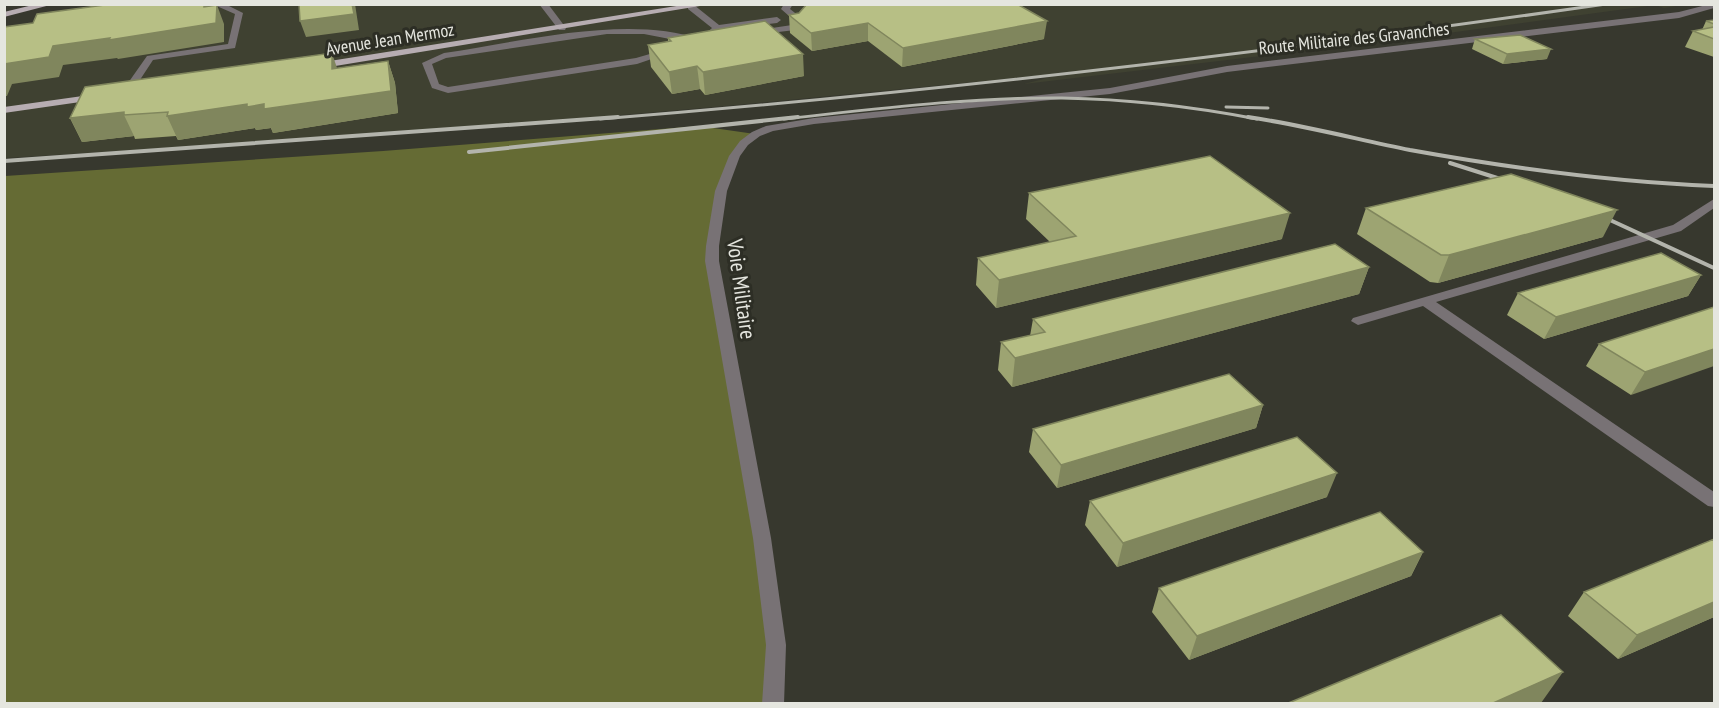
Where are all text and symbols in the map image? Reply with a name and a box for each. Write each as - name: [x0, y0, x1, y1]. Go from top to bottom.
- street label: Route Militaire des Gravanches: [1258, 17, 1450, 59]
- street label: Avenue Jean Mermoz: [324, 18, 456, 60]
- street label: Voie Militaire: [721, 236, 763, 341]

